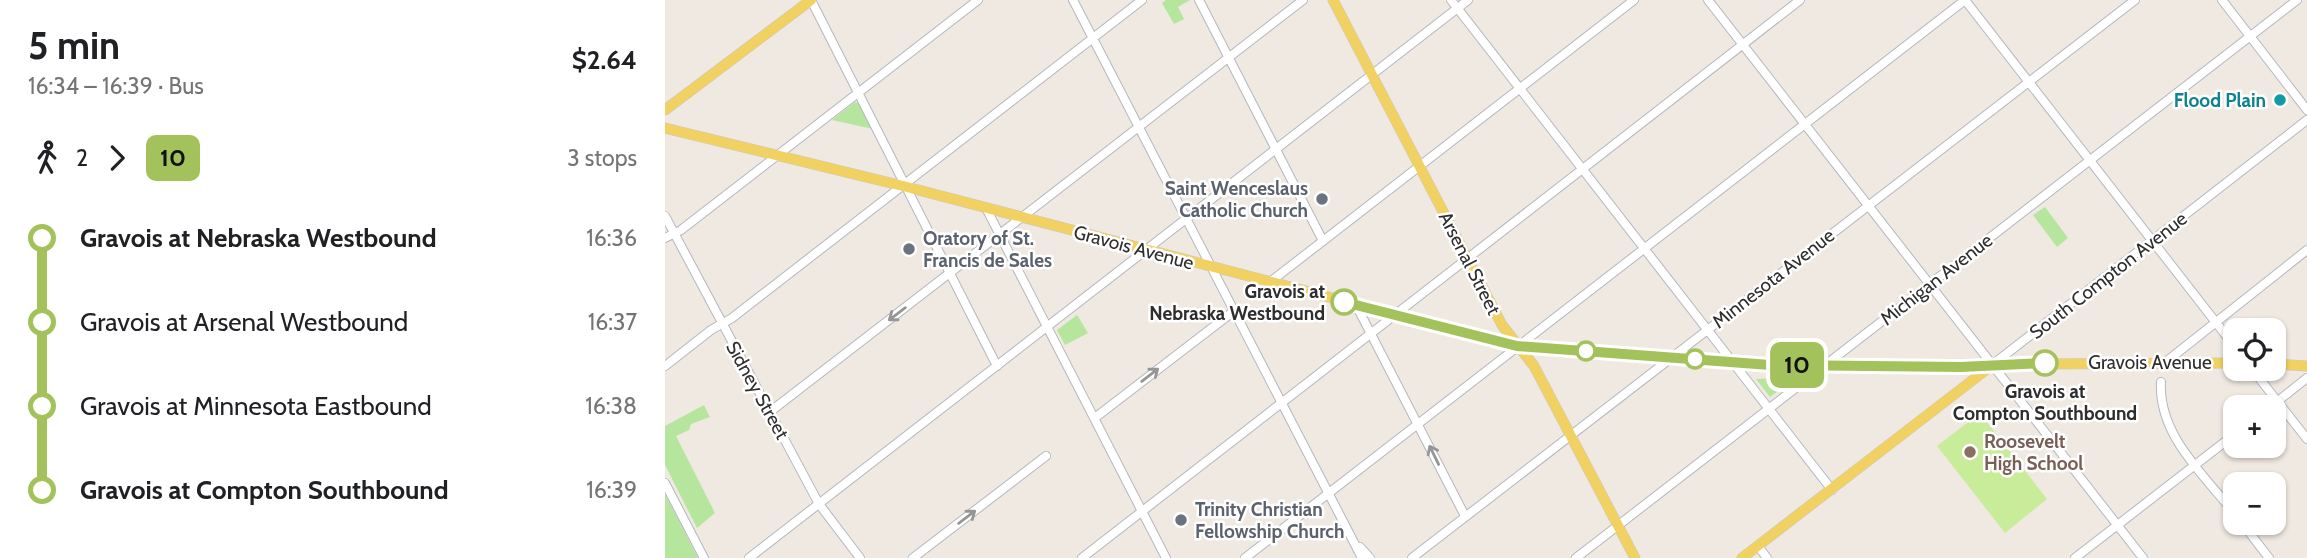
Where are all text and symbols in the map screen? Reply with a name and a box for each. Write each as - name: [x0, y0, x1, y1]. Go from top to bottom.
- text: 5 min: [28, 22, 120, 69]
- text: $2.64: [572, 44, 637, 76]
- text: 16:34 – 16:39 · Bus: [28, 72, 204, 100]
- place label: Flood Plain: [2174, 89, 2266, 112]
- marker: Flood Plain: [2272, 92, 2288, 108]
- icon: walk: [28, 139, 66, 177]
- icon: forward: [98, 139, 136, 177]
- text: 10: [160, 143, 186, 172]
- text: 2: [76, 144, 88, 172]
- text: 3 stops: [567, 144, 637, 172]
- place label: Saint Wenceslaus Catholic Church: [1165, 177, 1308, 222]
- marker: Saint Wenceslaus Catholic Church: [1314, 191, 1330, 207]
- street label: South Compton Avenue: [2025, 207, 2192, 344]
- street label: Arsenal Street: [1434, 208, 1506, 319]
- street label: Gravois Avenue: [1071, 220, 1197, 275]
- text: Gravois at Nebraska Westbound: [80, 222, 437, 254]
- street label: Minnesota Avenue: [1708, 223, 1839, 333]
- text: 16:36: [586, 224, 637, 252]
- place label: Oratory of St. Francis de Sales: [923, 227, 1052, 272]
- street label: Michigan Avenue: [1876, 228, 1997, 330]
- marker: Oratory of St. Francis de Sales: [901, 241, 917, 257]
- place label: Gravois at Nebraska Westbound: [1149, 280, 1325, 325]
- marker: Gravois at Nebraska Westbound: [1331, 289, 1357, 315]
- text: Gravois at Arsenal Westbound: [80, 306, 408, 338]
- one-way arrow: [889, 306, 907, 321]
- text: 16:37: [588, 308, 637, 336]
- map controls: [2223, 318, 2286, 535]
- button: locate: [2223, 318, 2286, 381]
- street label: Sidney Street: [721, 337, 794, 444]
- unlabelled marker: [1576, 341, 1596, 361]
- line badge: 10: [1765, 342, 1829, 388]
- unlabelled marker: [1685, 349, 1705, 369]
- text: 10: [1784, 350, 1810, 379]
- marker: Gravois at Compton Southbound: [2032, 350, 2058, 376]
- street label: Gravois Avenue: [2088, 351, 2212, 374]
- one-way arrow: [1140, 368, 1159, 383]
- place label: Gravois at Compton Southbound: [1953, 380, 2137, 425]
- text: Gravois at Minnesota Eastbound: [80, 390, 432, 422]
- text: 16:38: [585, 392, 637, 420]
- button: +: [2223, 395, 2286, 458]
- place label: Roosevelt High School: [1984, 430, 2083, 475]
- marker: Roosevelt High School: [1962, 444, 1978, 460]
- one-way arrow: [1427, 445, 1441, 466]
- button: −: [2223, 472, 2286, 535]
- text: Gravois at Compton Southbound: [80, 474, 449, 506]
- text: 16:39: [586, 476, 637, 504]
- place label: Trinity Christian Fellowship Church: [1195, 498, 1344, 543]
- one-way arrow: [957, 509, 975, 524]
- marker: Trinity Christian Fellowship Church: [1173, 512, 1189, 528]

